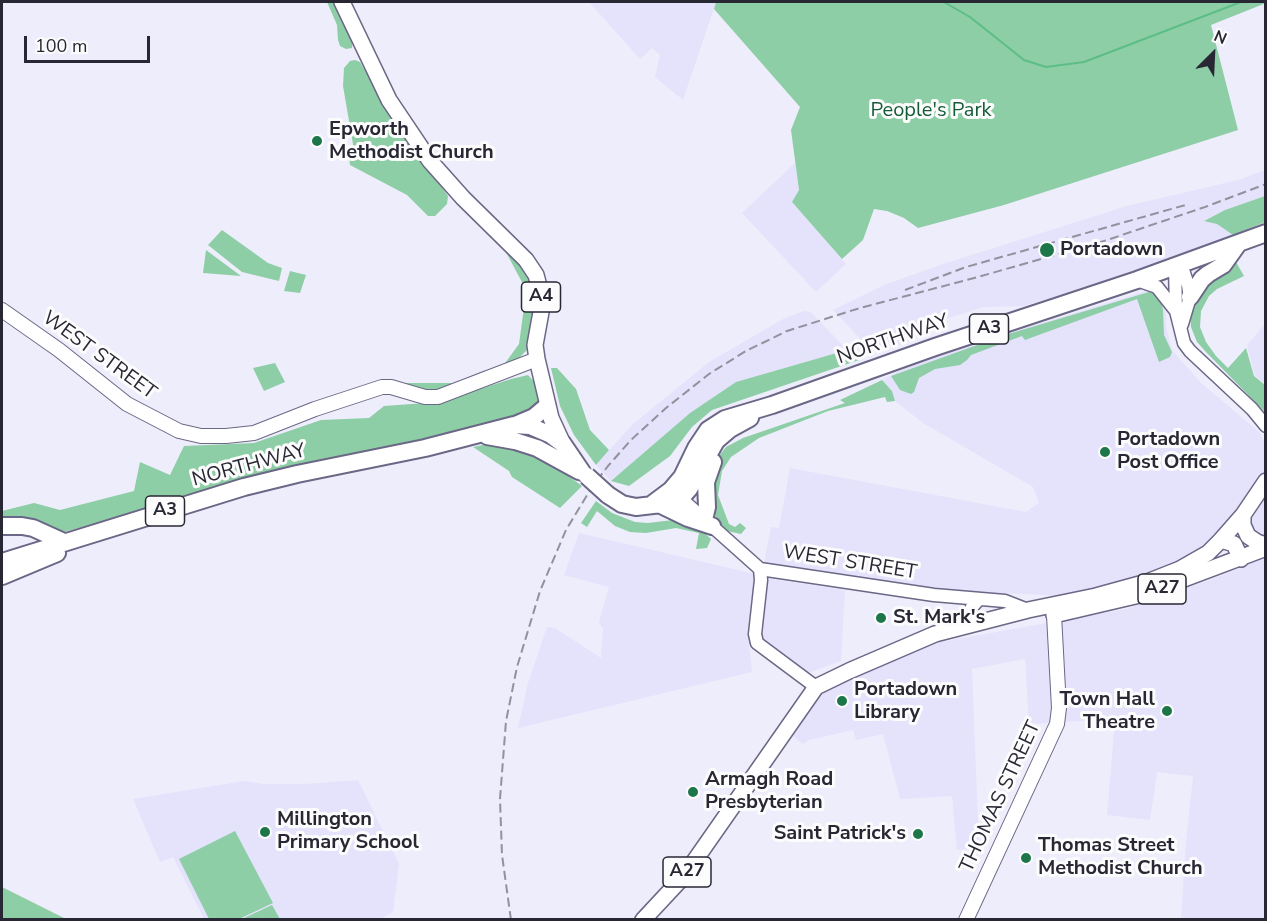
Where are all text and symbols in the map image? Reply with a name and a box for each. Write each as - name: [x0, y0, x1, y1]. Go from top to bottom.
- scale bar: [27, 24, 153, 62]
- north arrow: [1183, 24, 1243, 84]
- text: N: [1210, 25, 1230, 50]
- text: 100 m: [35, 34, 87, 58]
- park label: People's Park: [870, 99, 992, 123]
- place label: Epworth Methodist Church: [329, 118, 494, 165]
- marker: Epworth Methodist Church: [310, 134, 324, 148]
- place label: Portadown: [1060, 238, 1163, 262]
- marker: Portadown: [1038, 241, 1056, 259]
- road number: A4: [522, 282, 560, 312]
- street label: WEST STREET: [37, 307, 161, 405]
- street label: NORTHWAY: [834, 310, 952, 370]
- road number: A3: [970, 314, 1008, 344]
- place label: Portadown Post Office: [1117, 428, 1220, 475]
- street label: NORTHWAY: [190, 439, 308, 493]
- marker: Portadown Post Office: [1098, 445, 1112, 459]
- road number: A3: [146, 496, 184, 526]
- street label: WEST STREET: [781, 541, 919, 585]
- road number: A27: [1138, 574, 1186, 604]
- place label: St. Mark's: [893, 606, 985, 630]
- marker: St. Mark's: [874, 611, 888, 625]
- place label: Portadown Library: [854, 678, 957, 725]
- place label: Town Hall Theatre: [1060, 688, 1155, 735]
- marker: Portadown Library: [835, 694, 849, 708]
- marker: Town Hall Theatre: [1160, 704, 1174, 718]
- street label: THOMAS STREET: [955, 718, 1047, 876]
- place label: Armagh Road Presbyterian: [705, 768, 833, 815]
- marker: Armagh Road Presbyterian: [686, 785, 700, 799]
- place label: Millington Primary School: [277, 808, 419, 855]
- place label: Saint Patrick's: [774, 822, 906, 846]
- marker: Millington Primary School: [258, 825, 272, 839]
- marker: Saint Patrick's: [911, 827, 925, 841]
- place label: Thomas Street Methodist Church: [1038, 834, 1203, 881]
- marker: Thomas Street Methodist Church: [1019, 851, 1033, 865]
- road number: A27: [663, 857, 711, 887]

